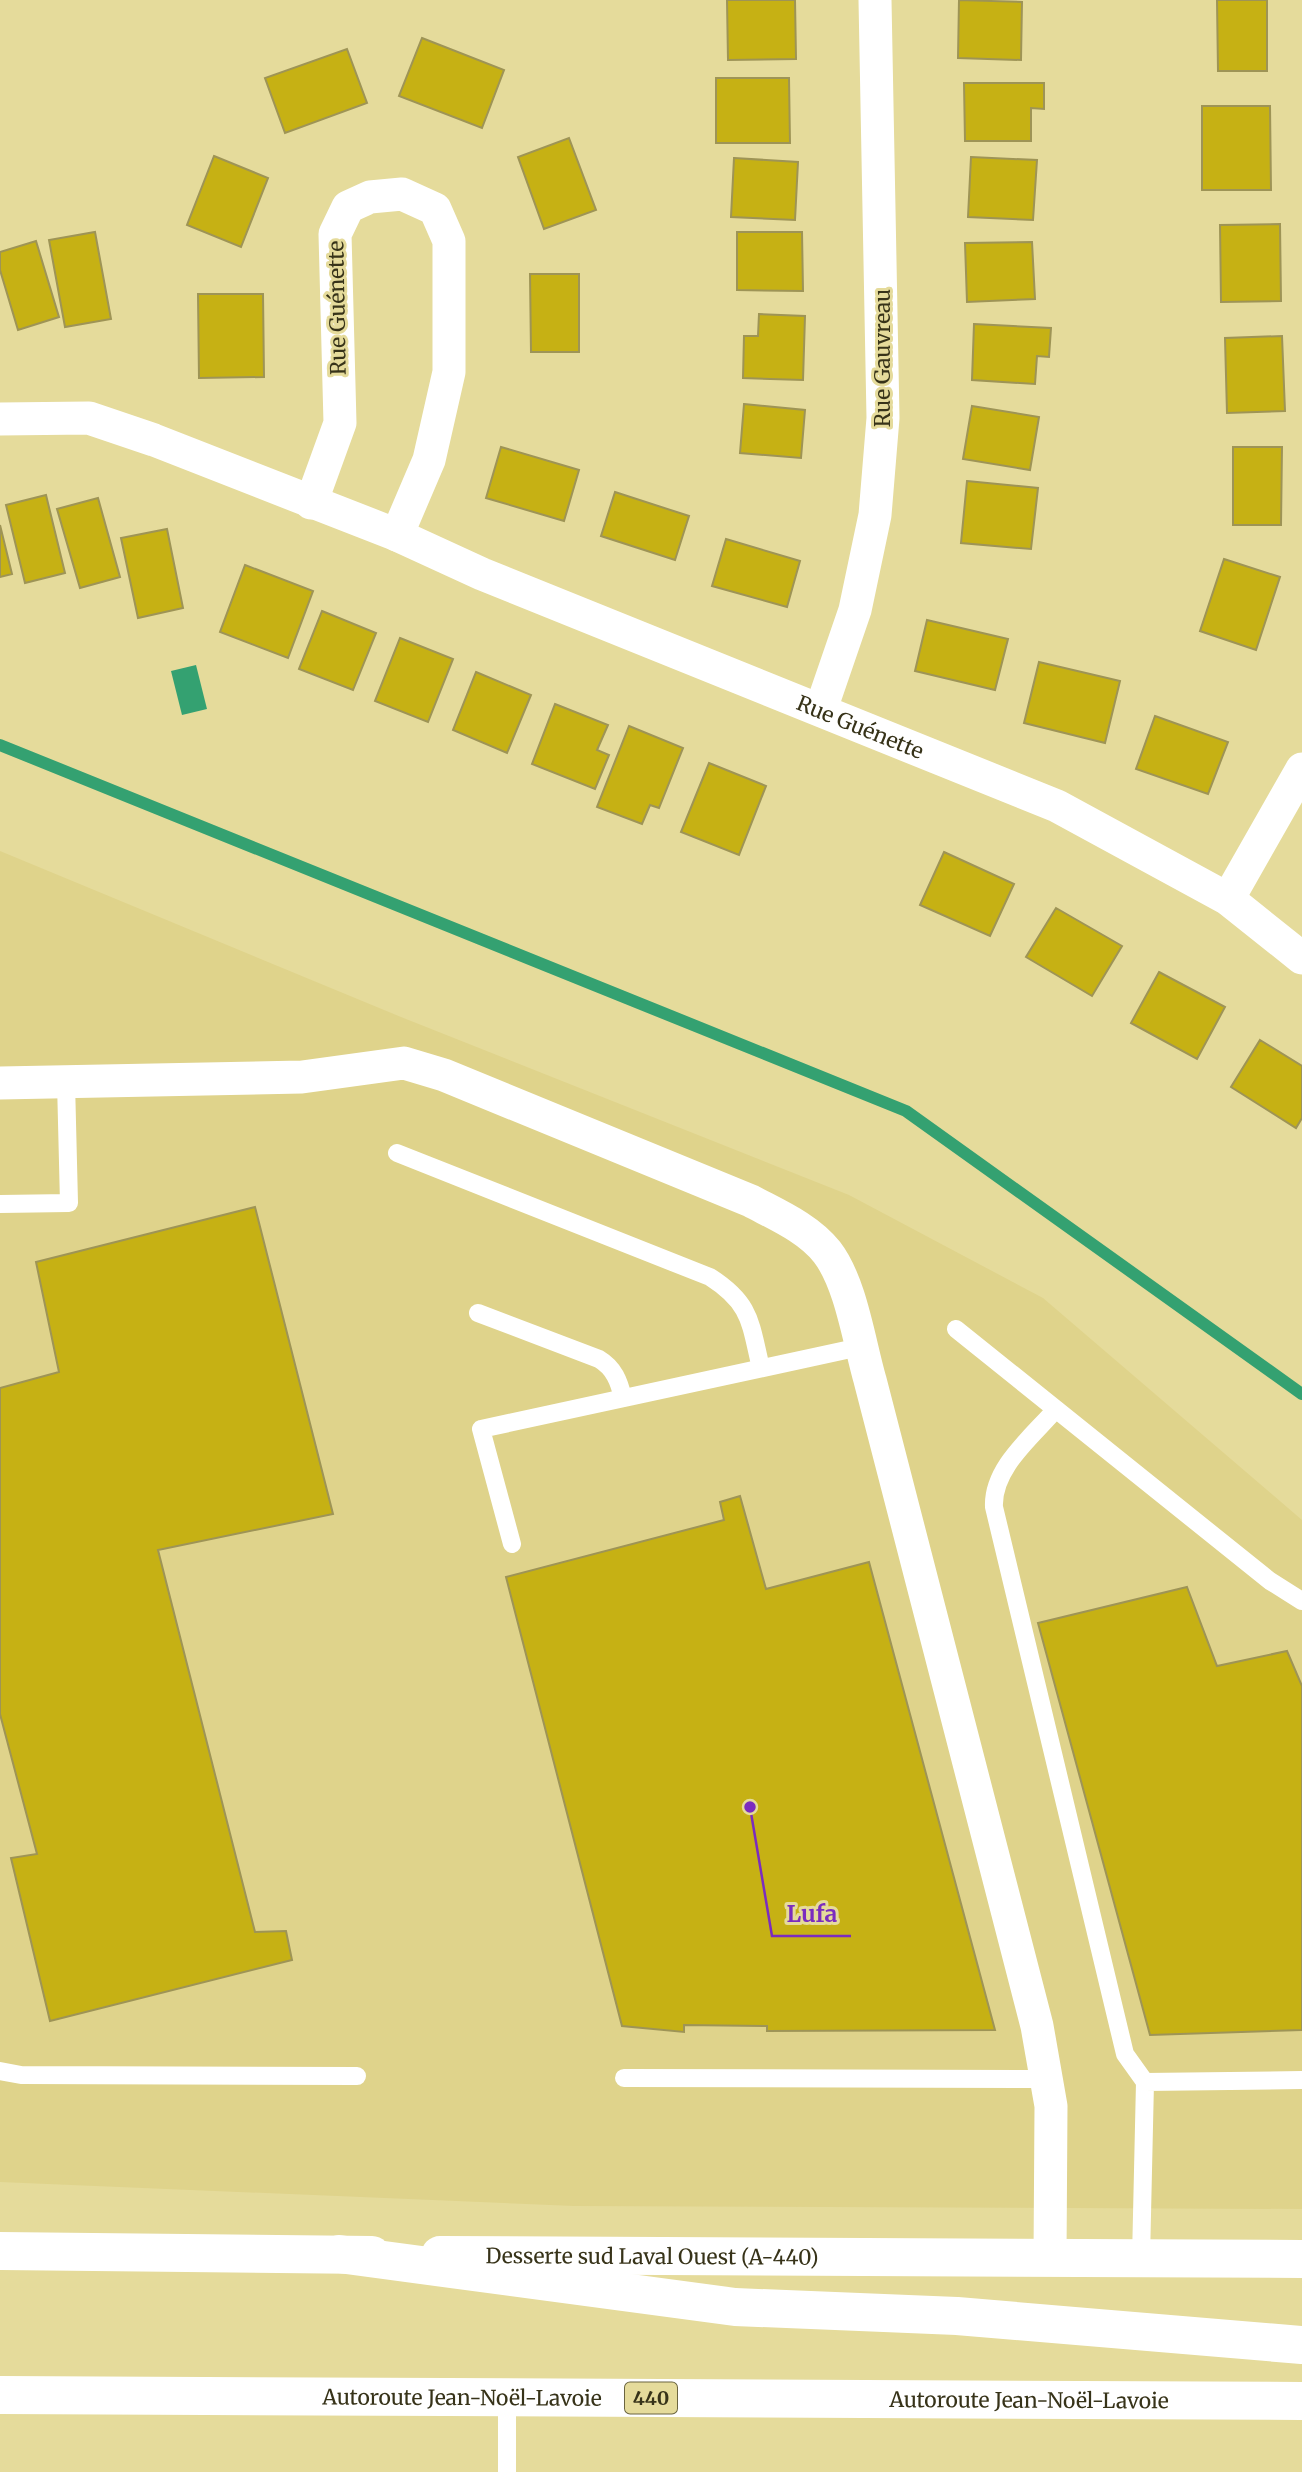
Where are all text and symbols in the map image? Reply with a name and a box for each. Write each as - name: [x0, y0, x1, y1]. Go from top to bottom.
- street label: Rue Guénette: [322, 240, 352, 375]
- street label: Rue Gauvreau: [869, 289, 896, 427]
- street label: Rue Guénette: [793, 689, 928, 764]
- callout: Lufa: [772, 1892, 851, 1936]
- text: Lufa: [787, 1899, 838, 1928]
- street label: Desserte sud Laval Ouest (A-440): [485, 2242, 819, 2270]
- road number: 440: [625, 2382, 677, 2414]
- street label: Autoroute Jean-Noël-Lavoie: [321, 2383, 602, 2411]
- street label: Autoroute Jean-Noël-Lavoie: [888, 2386, 1169, 2414]

